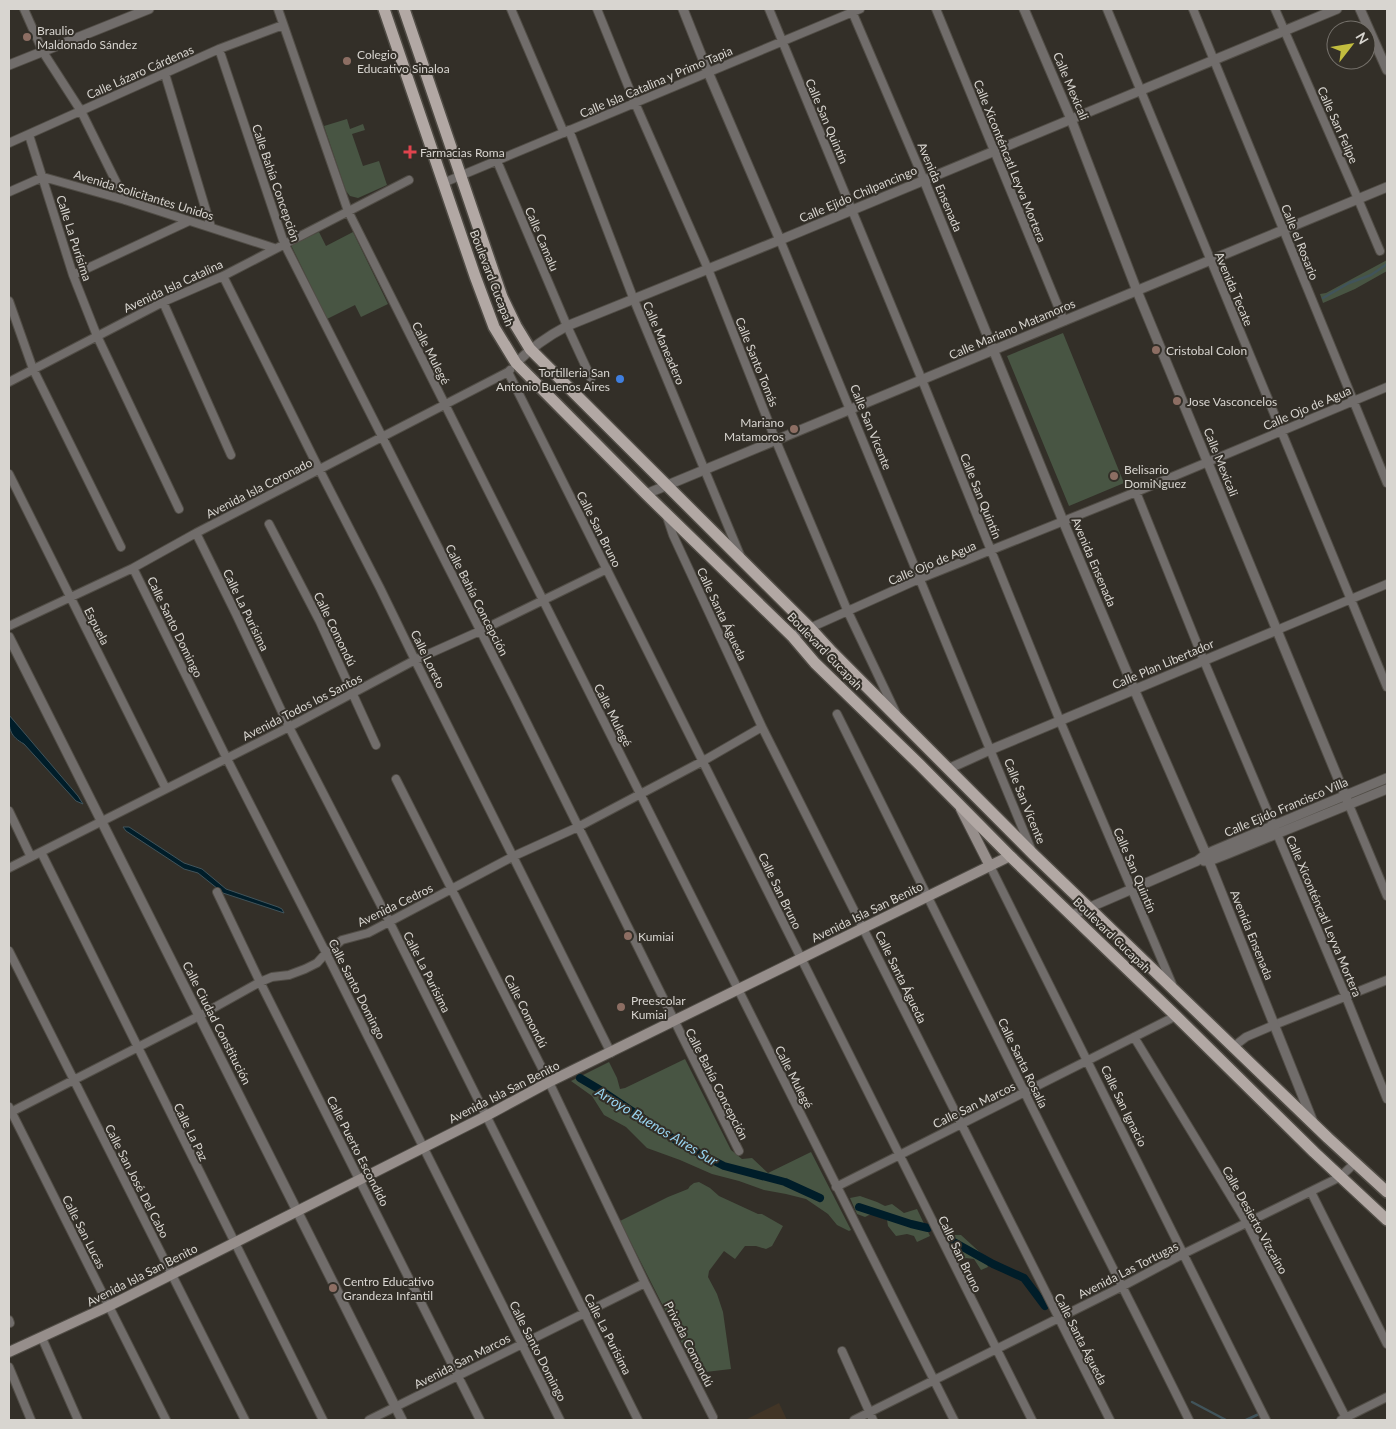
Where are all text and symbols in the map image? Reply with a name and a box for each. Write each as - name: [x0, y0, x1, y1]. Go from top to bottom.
- north arrow: [1326, 20, 1376, 70]
- place label: Braulio Maldonado Sández: [37, 23, 138, 52]
- text: N: [1353, 29, 1373, 47]
- marker: Braulio Maldonado Sández: [21, 31, 33, 43]
- street label: Calle Lázaro Cárdenas: [84, 42, 196, 102]
- street label: Calle Isla Catalina y Primo Tapia: [577, 43, 735, 121]
- place label: Colegio Educativo Sinaloa: [357, 47, 450, 76]
- street label: Calle Mexicali: [1050, 50, 1092, 122]
- marker: Colegio Educativo Sinaloa: [341, 55, 353, 67]
- street label: Calle San Quintín: [802, 76, 852, 166]
- street label: Calle Xiconténcatl Leyva Mortera: [970, 78, 1050, 245]
- street label: Calle San Felipe: [1314, 84, 1362, 166]
- street label: Calle Bahía Concepción: [249, 122, 303, 244]
- street label: Avenida Ensenada: [914, 140, 966, 234]
- place label: Farmacias Roma: [420, 145, 505, 160]
- marker: Farmacias Roma: [404, 146, 416, 158]
- street label: Calle Ejido Chilpancingo: [797, 162, 919, 226]
- street label: Avenida Solicitantes Unidos: [72, 167, 216, 223]
- street label: Calle La Purísima: [53, 193, 95, 283]
- street label: Calle el Rosario: [1278, 202, 1322, 282]
- street label: Calle Camalu: [522, 205, 562, 273]
- street label: Boulevard Cucapah: [467, 228, 517, 328]
- street label: Avenida Tecate: [1212, 250, 1256, 328]
- street label: Avenida Isla Catalina: [121, 256, 225, 316]
- street label: Calle Mariano Matamoros: [947, 296, 1077, 362]
- street label: Calle Maneadero: [640, 299, 688, 387]
- street label: Calle Santo Tomás: [732, 315, 782, 409]
- street label: Calle Mulegé: [409, 319, 453, 387]
- place label: Cristobal Colon: [1166, 343, 1247, 358]
- marker: Cristobal Colon: [1150, 344, 1162, 356]
- place label: Tortilleria San Antonio Buenos Aires: [496, 365, 610, 394]
- marker: Tortilleria San Antonio Buenos Aires: [614, 373, 626, 385]
- street label: Calle San Vicente: [847, 382, 895, 472]
- street label: Calle Ojo de Agua: [1261, 383, 1353, 433]
- place label: Jose Vasconcelos: [1187, 394, 1277, 409]
- marker: Jose Vasconcelos: [1171, 395, 1183, 407]
- place label: Mariano Matamoros: [724, 415, 784, 444]
- marker: Mariano Matamoros: [788, 423, 800, 435]
- street label: Calle Mexicali: [1200, 426, 1242, 499]
- street label: Calle San Quintín: [957, 451, 1005, 541]
- street label: Avenida Isla Coronado: [203, 455, 315, 521]
- place label: Belisario DomiNguez: [1124, 462, 1187, 491]
- marker: Belisario DomiNguez: [1108, 470, 1120, 482]
- street label: Calle San Bruno: [573, 488, 625, 570]
- street label: Avenida Ensenada: [1068, 515, 1120, 609]
- street label: Calle Ojo de Agua: [886, 538, 978, 588]
- street label: Calle Bahía Concepción: [442, 542, 512, 658]
- street label: Calle Santa Águeda: [694, 565, 750, 663]
- street label: Calle La Purísima: [220, 567, 272, 653]
- street label: Calle Santo Domingo: [144, 574, 206, 680]
- street label: Calle Comondú: [311, 590, 359, 668]
- street label: Espuela: [81, 605, 113, 648]
- street label: Boulevard Cucapah: [784, 609, 866, 693]
- street label: Calle Loreto: [407, 627, 449, 691]
- street label: Calle Plan Libertador: [1110, 635, 1217, 692]
- street label: Avenida Todos los Santos: [240, 670, 364, 744]
- street label: Calle Mulegé: [591, 681, 635, 749]
- street label: Calle San Vicente: [1001, 756, 1049, 846]
- street label: Calle Ejido Francisco Villa: [1222, 774, 1350, 840]
- street label: Calle San Quintín: [1110, 825, 1160, 915]
- street label: Calle Xiconténcatl Leyva Mortera: [1283, 833, 1365, 999]
- street label: Calle San Bruno: [755, 850, 805, 932]
- street label: Avenida Isla San Benito: [809, 878, 925, 946]
- street label: Avenida Cedros: [355, 880, 435, 930]
- street label: Avenida Ensenada: [1227, 888, 1277, 982]
- street label: Boulevard Cucapah: [1070, 894, 1154, 976]
- street label: Calle Santa Águeda: [872, 928, 930, 1026]
- street label: Calle La Purísima: [400, 929, 454, 1015]
- place label: Kumiai: [638, 929, 674, 944]
- marker: Kumiai: [622, 930, 634, 942]
- street label: Calle Santo Domingo: [325, 936, 389, 1042]
- street label: Calle Ciudad Constitución: [179, 959, 255, 1087]
- street label: Calle Comondú: [501, 972, 551, 1050]
- place label: Preescolar Kumiai: [631, 993, 686, 1022]
- marker: Preescolar Kumiai: [615, 1001, 627, 1013]
- street label: Calle Santa Rosalía: [995, 1016, 1051, 1110]
- street label: Calle Bahía Concepción: [682, 1026, 752, 1142]
- street label: Calle Mulegé: [772, 1043, 816, 1111]
- street label: Avenida Isla San Benito: [446, 1057, 562, 1126]
- street label: Calle San Ignacio: [1098, 1063, 1150, 1149]
- street label: Calle San Marcos: [930, 1079, 1018, 1131]
- water label: Arroyo Buenos Aires Sur: [592, 1082, 721, 1169]
- street label: Calle Puerto Escondido: [324, 1093, 392, 1209]
- street label: Calle La Paz: [171, 1101, 212, 1164]
- street label: Calle San José Del Cabo: [102, 1121, 172, 1241]
- street label: Calle Desierto Vizcaíno: [1219, 1163, 1291, 1277]
- street label: Calle San Lucas: [59, 1193, 109, 1271]
- street label: Calle San Bruno: [935, 1213, 985, 1295]
- street label: Avenida Las Tortugas: [1075, 1238, 1181, 1302]
- street label: Avenida Isla San Benito: [84, 1240, 200, 1309]
- place label: Centro Educativo Grandeza Infantil: [343, 1274, 434, 1303]
- marker: Centro Educativo Grandeza Infantil: [327, 1282, 339, 1294]
- street label: Calle La Purísima: [581, 1291, 635, 1377]
- street label: Calle Santa Águeda: [1051, 1291, 1111, 1387]
- street label: Calle Santo Domingo: [506, 1298, 570, 1404]
- street label: Privada Comondú: [661, 1299, 717, 1389]
- street label: Avenida San Marcos: [411, 1330, 513, 1392]

